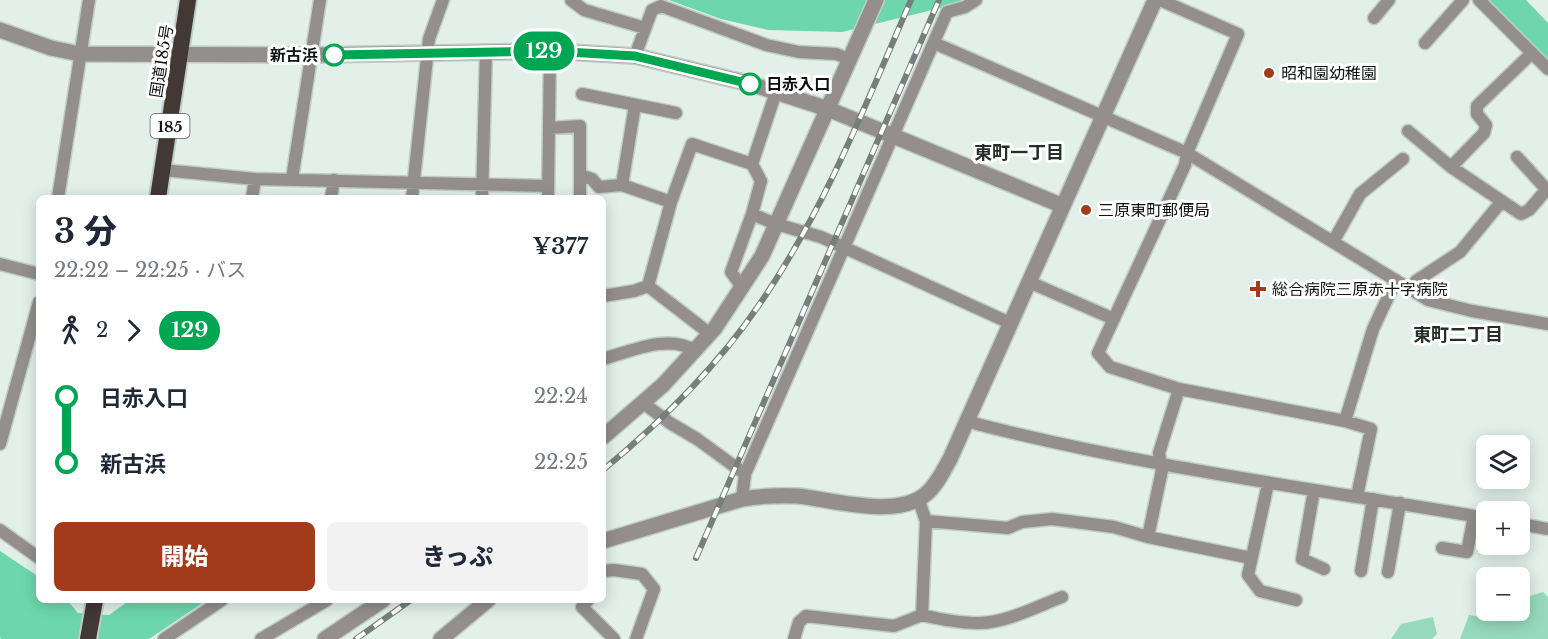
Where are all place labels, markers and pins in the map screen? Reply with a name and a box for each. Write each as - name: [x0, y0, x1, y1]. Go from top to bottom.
- marker: 新古浜: [323, 44, 345, 66]
- place label: 新古浜: [270, 45, 318, 65]
- place label: 昭和園幼稚園: [1281, 63, 1377, 83]
- marker: 昭和園幼稚園: [1262, 66, 1276, 80]
- marker: 日赤入口: [739, 73, 761, 95]
- place label: 日赤入口: [766, 74, 830, 94]
- place label: 三原東町郵便局: [1098, 200, 1210, 220]
- marker: 三原東町郵便局: [1079, 203, 1093, 217]
- place label: 総合病院三原赤十字病院: [1272, 279, 1448, 299]
- marker: 総合病院三原赤十字病院: [1249, 280, 1267, 298]

